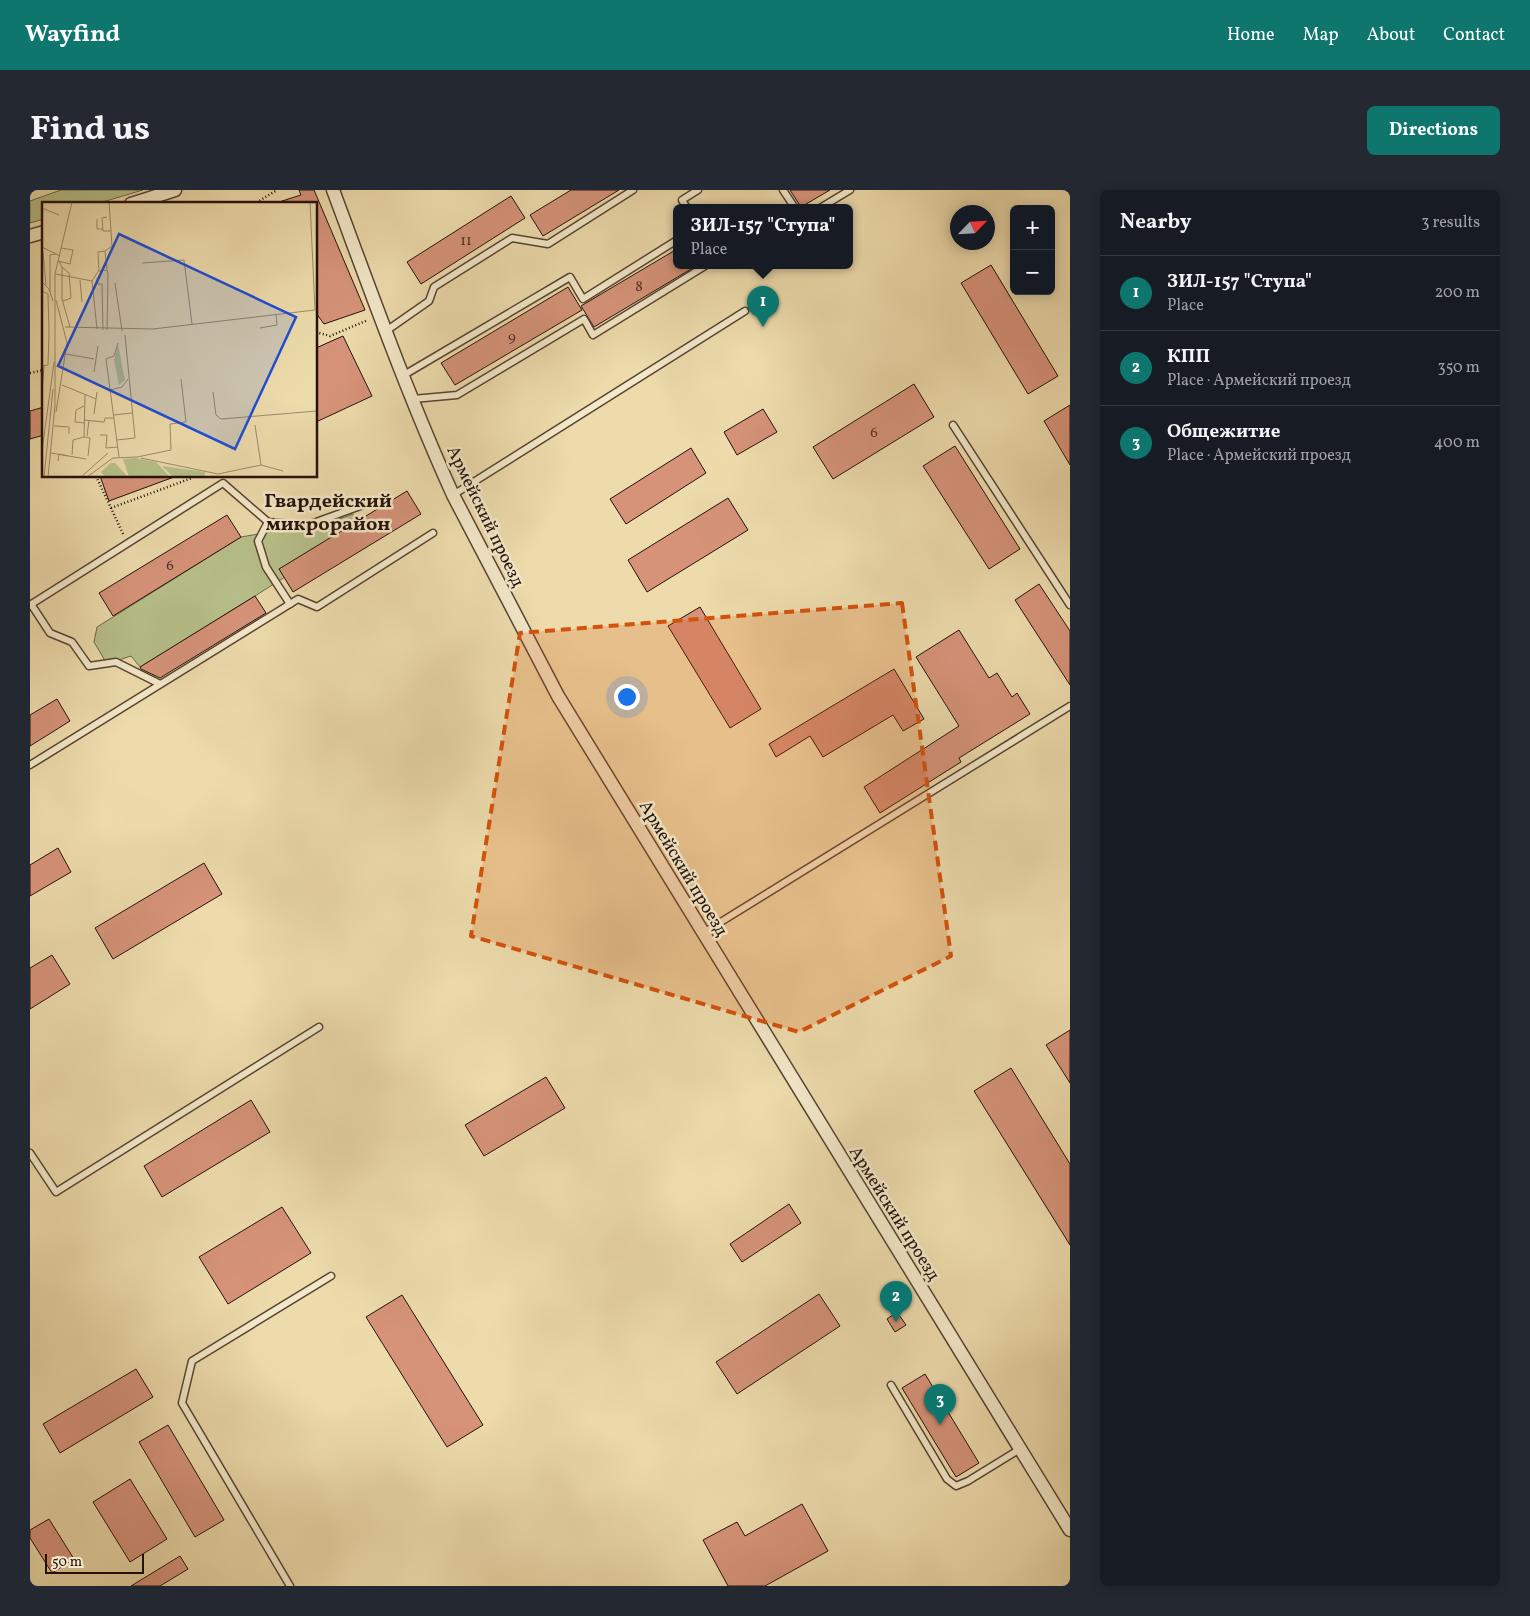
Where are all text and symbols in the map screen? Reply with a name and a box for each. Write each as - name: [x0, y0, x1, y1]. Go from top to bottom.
- text: Wayfind: [25, 18, 120, 52]
- text: Home: [1227, 23, 1275, 48]
- text: Map: [1303, 23, 1339, 48]
- text: About: [1367, 23, 1415, 48]
- text: Contact: [1443, 23, 1505, 48]
- text: Find us: [30, 106, 150, 154]
- button: Directions: [1367, 106, 1500, 155]
- inset map: [42, 202, 318, 478]
- popup: [673, 204, 853, 269]
- north arrow: [950, 205, 995, 250]
- map controls: [1010, 205, 1055, 295]
- button: +: [1010, 205, 1055, 250]
- text: Nearby: [1120, 208, 1191, 237]
- text: 3 results: [1421, 212, 1480, 234]
- text: ЗИЛ-157 "Ступа": [691, 213, 835, 239]
- house number: 11: [460, 231, 472, 252]
- text: Place: [691, 239, 727, 261]
- button: −: [1010, 250, 1055, 295]
- text: ЗИЛ-157 "Ступа": [1167, 269, 1312, 295]
- house number: 8: [635, 277, 643, 298]
- text: 1: [1133, 282, 1139, 304]
- text: 200 m: [1435, 282, 1480, 304]
- pin: 1: [747, 286, 779, 327]
- text: Place: [1167, 295, 1204, 317]
- house number: 9: [508, 327, 516, 348]
- text: КПП: [1167, 344, 1210, 370]
- text: 2: [1132, 357, 1140, 379]
- text: 350 m: [1437, 357, 1480, 379]
- text: Place · Армейский проезд: [1167, 370, 1351, 392]
- text: Общежитие: [1167, 419, 1280, 445]
- house number: 6: [870, 423, 878, 444]
- text: 3: [1132, 432, 1140, 454]
- text: 400 m: [1434, 432, 1480, 454]
- street label: Армейский проезд: [440, 442, 530, 592]
- text: Place · Армейский проезд: [1167, 445, 1351, 467]
- district label: Гвардейский микрорайон: [264, 488, 392, 539]
- house number: 6: [166, 556, 174, 577]
- your location: [614, 684, 640, 710]
- street label: Армейский проезд: [632, 796, 733, 941]
- street label: Армейский проезд: [842, 1142, 945, 1286]
- pin: 2: [880, 1281, 912, 1322]
- pin: 3: [924, 1384, 956, 1425]
- scale bar: [45, 1551, 144, 1574]
- text: 50 m: [52, 1553, 82, 1572]

